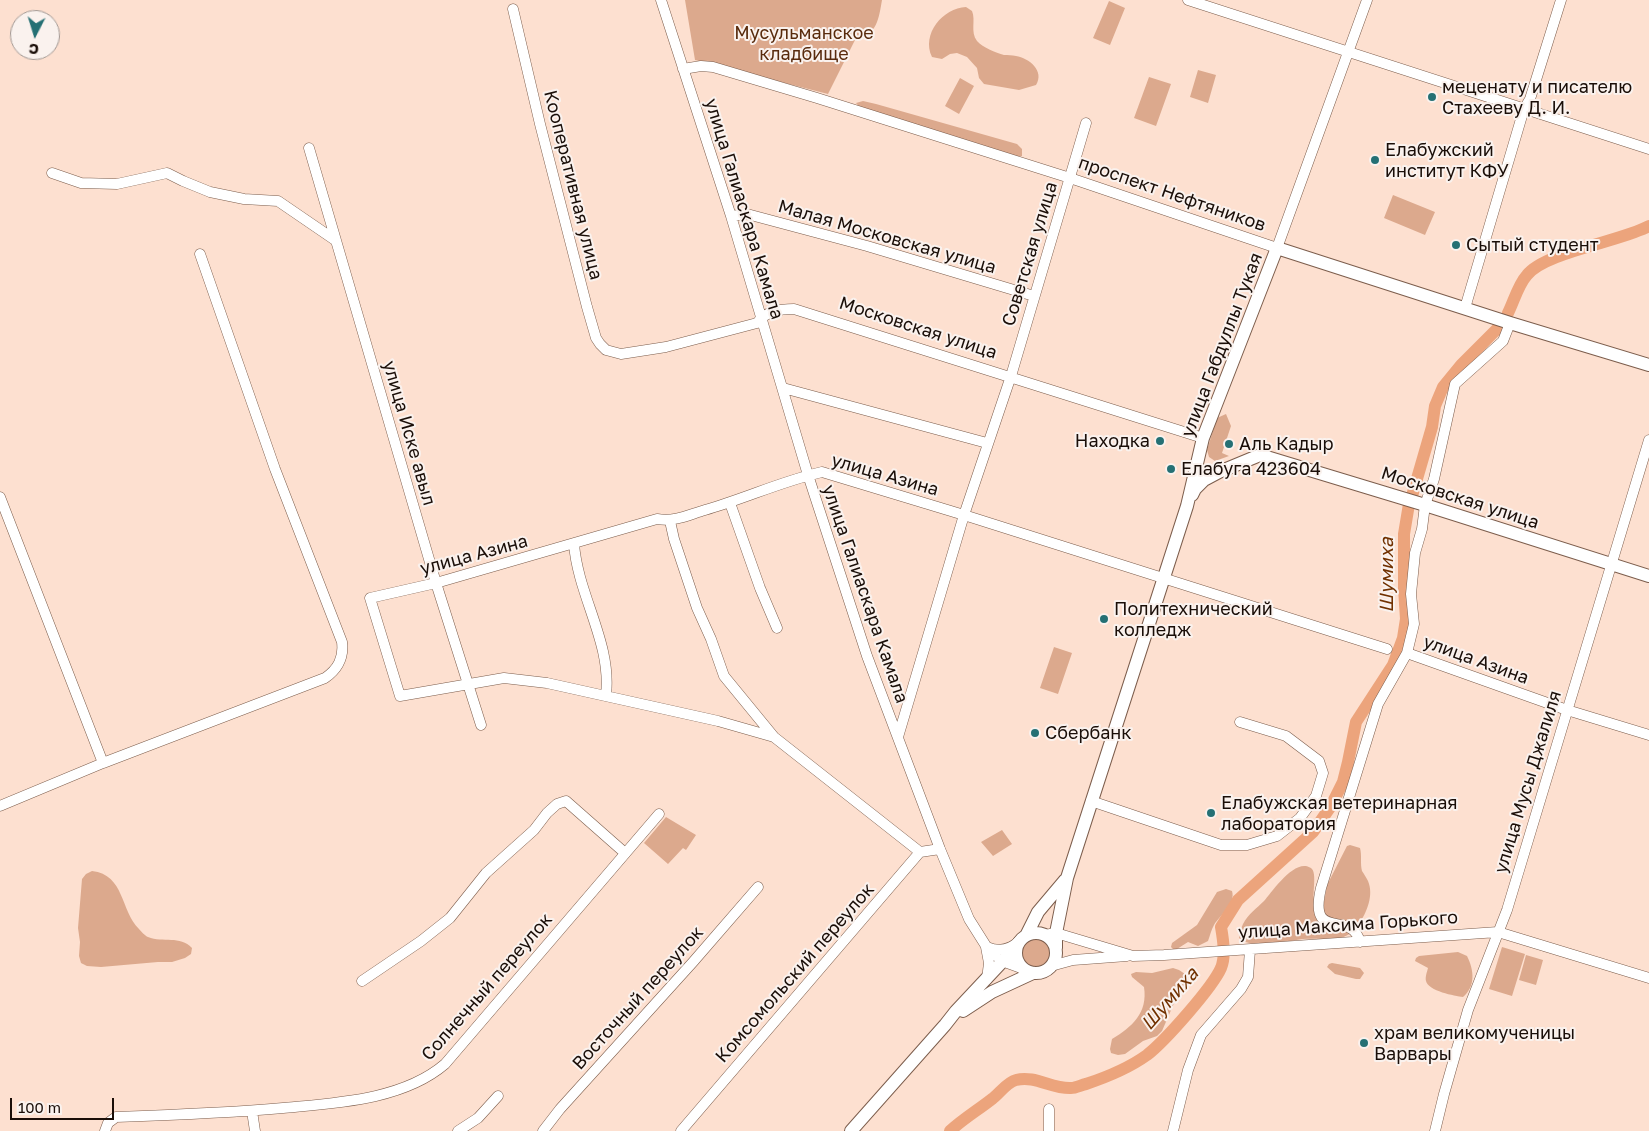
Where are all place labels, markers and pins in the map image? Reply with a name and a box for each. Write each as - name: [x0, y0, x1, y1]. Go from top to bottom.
- place label: меценату и писателю Стахееву Д. И.: [1442, 76, 1632, 118]
- marker: меценату и писателю Стахееву Д. И.: [1426, 91, 1438, 103]
- place label: Елабужский институт КФУ: [1385, 139, 1509, 182]
- marker: Елабужский институт КФУ: [1369, 154, 1381, 166]
- place label: Сытый студент: [1466, 234, 1598, 256]
- marker: Сытый студент: [1450, 239, 1462, 251]
- place label: Находка: [1075, 430, 1150, 452]
- place label: Аль Кадыр: [1239, 433, 1334, 455]
- marker: Находка: [1154, 435, 1166, 447]
- marker: Аль Кадыр: [1223, 438, 1235, 450]
- place label: Елабуга 423604: [1181, 458, 1321, 480]
- marker: Елабуга 423604: [1165, 463, 1177, 475]
- place label: Политехнический колледж: [1114, 598, 1273, 640]
- marker: Политехнический колледж: [1098, 613, 1110, 625]
- place label: Сбербанк: [1045, 722, 1132, 744]
- marker: Сбербанк: [1029, 727, 1041, 739]
- place label: Елабужская ветеринарная лаборатория: [1221, 792, 1458, 834]
- marker: Елабужская ветеринарная лаборатория: [1205, 807, 1217, 819]
- place label: храм великомученицы Варвары: [1374, 1022, 1575, 1064]
- marker: храм великомученицы Варвары: [1358, 1037, 1370, 1049]

